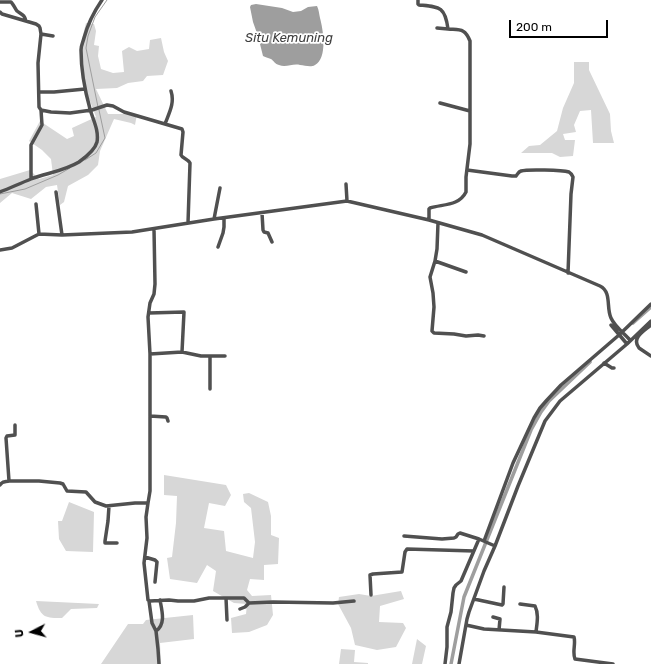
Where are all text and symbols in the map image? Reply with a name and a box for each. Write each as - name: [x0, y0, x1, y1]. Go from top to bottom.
- scale bar: [511, 12, 610, 38]
- text: 200 m: [516, 20, 552, 34]
- water label: Situ Kemuning: [245, 30, 333, 46]
- north arrow: [12, 612, 52, 652]
- text: U: [13, 629, 26, 638]

